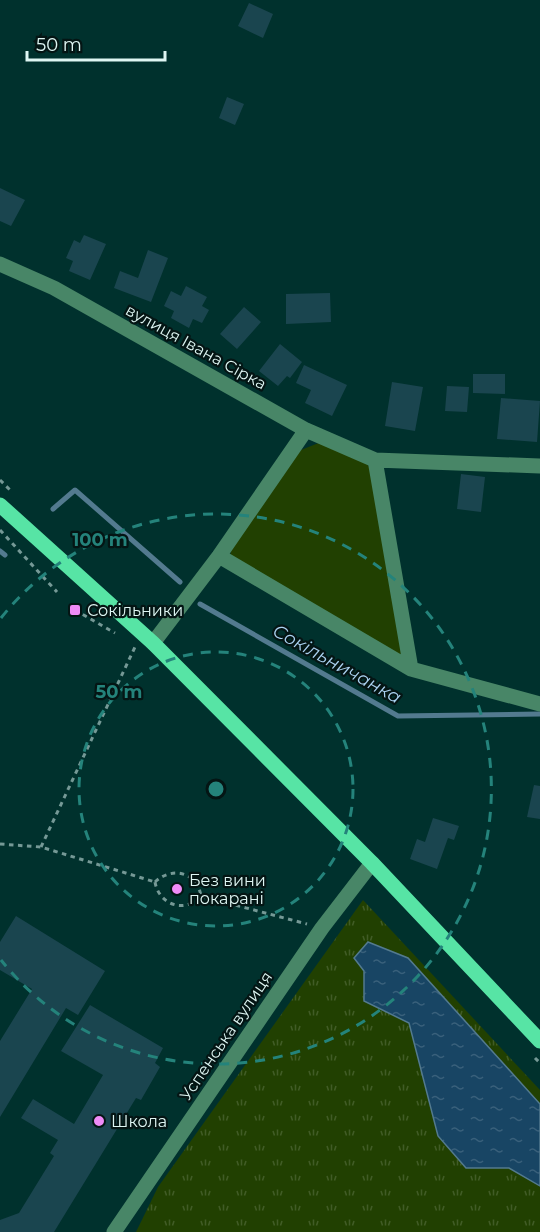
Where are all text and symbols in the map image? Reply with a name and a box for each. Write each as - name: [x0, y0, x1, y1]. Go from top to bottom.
- scale bar: [27, 24, 165, 62]
- text: 50 m: [36, 34, 82, 56]
- street label: вулиця Івана Сірка: [122, 300, 270, 394]
- text: 100 m: [72, 529, 128, 551]
- place label: Сокільники: [87, 601, 183, 620]
- marker: Сокільники: [68, 603, 82, 617]
- water label: Сокільничанка: [269, 620, 405, 708]
- text: 50 m: [96, 681, 142, 703]
- centre of rings: [206, 779, 226, 799]
- place label: Без вини покарані: [189, 871, 266, 908]
- marker: Без вини покарані: [170, 882, 184, 896]
- street label: Успенська вулиця: [176, 968, 276, 1104]
- place label: Школа: [111, 1112, 167, 1131]
- marker: Школа: [92, 1114, 106, 1128]

